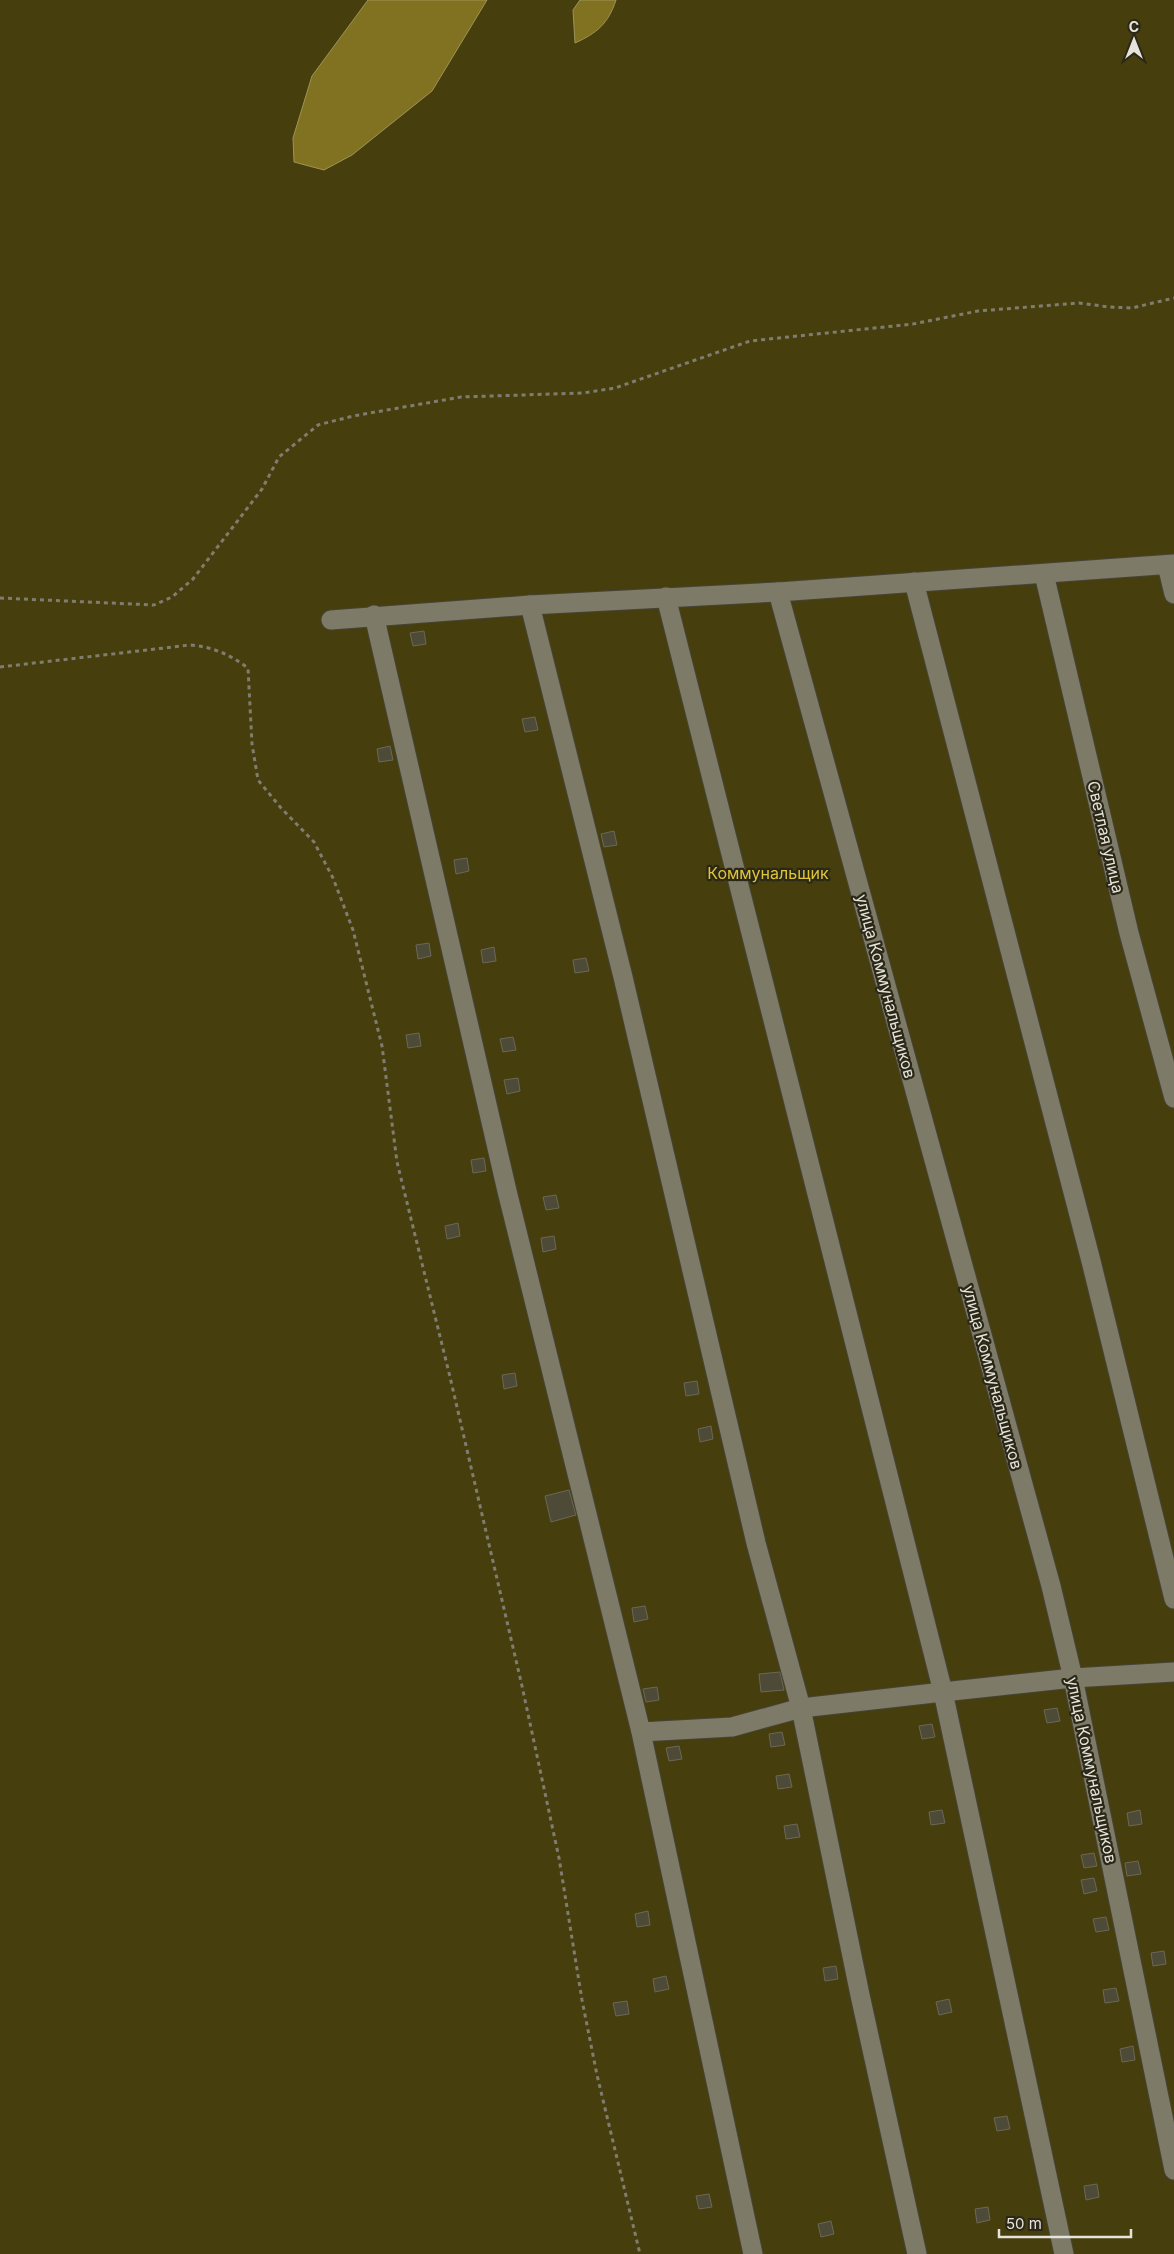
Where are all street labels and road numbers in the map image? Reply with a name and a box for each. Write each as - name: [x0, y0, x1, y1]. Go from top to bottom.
- street label: Светлая улица: [1083, 779, 1129, 895]
- street label: улица Коммунальщиков: [852, 892, 920, 1080]
- street label: улица Коммунальщиков: [959, 1283, 1027, 1471]
- street label: улица Коммунальщиков: [1062, 1675, 1122, 1865]

